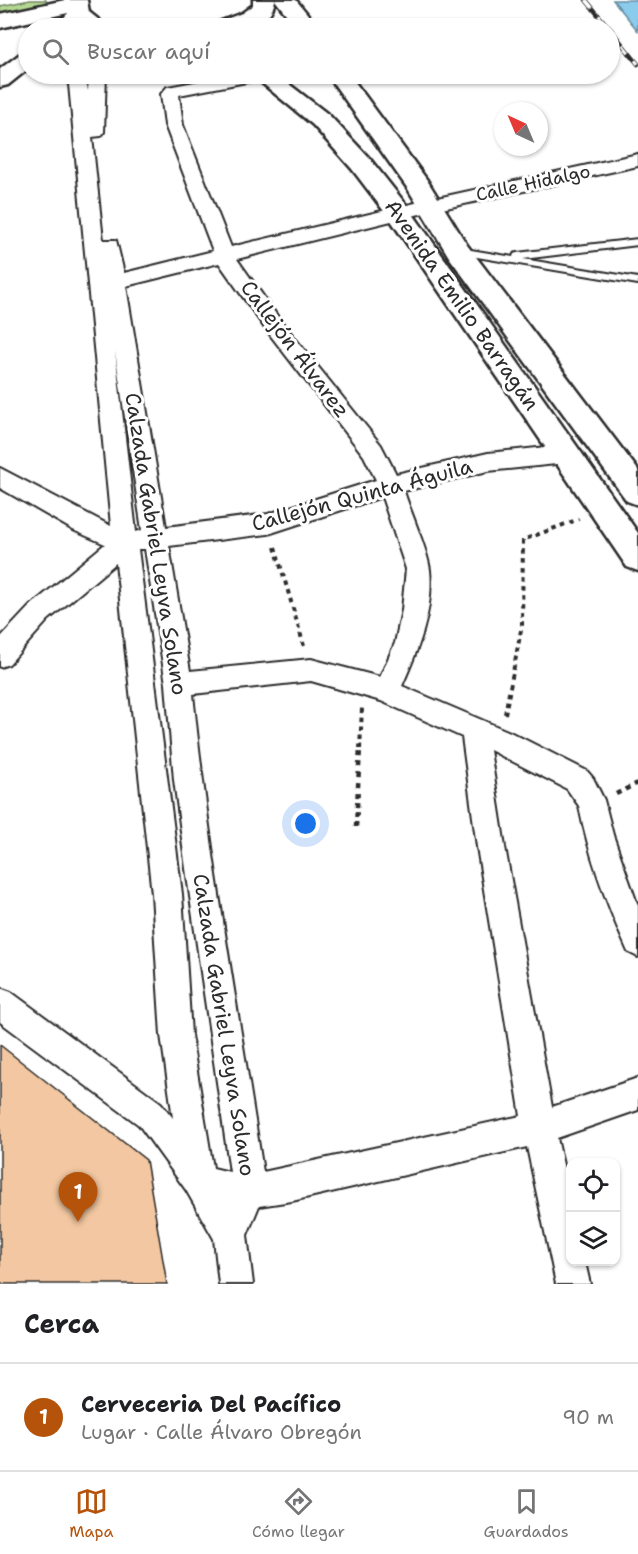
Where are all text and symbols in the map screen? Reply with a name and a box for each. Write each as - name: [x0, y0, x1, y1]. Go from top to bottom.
- search box: [18, 18, 620, 84]
- icon: search: [39, 35, 72, 68]
- text: Buscar aquí: [87, 37, 210, 66]
- north arrow: [494, 102, 548, 156]
- street label: Calle Hidalgo: [474, 159, 592, 207]
- street label: Avenida Emilio Barragán: [378, 194, 546, 416]
- street label: Callejón Álvarez: [234, 274, 357, 423]
- street label: Calzada Gabriel Leyva Solano: [118, 391, 194, 697]
- street label: Callejón Quinta Águila: [248, 451, 475, 538]
- your location: [291, 809, 320, 838]
- street label: Calzada Gabriel Leyva Solano: [186, 872, 262, 1178]
- map controls: [566, 1158, 620, 1266]
- button: locate: [566, 1158, 620, 1212]
- pin: 1: [58, 1172, 98, 1222]
- button: layers: [566, 1212, 620, 1266]
- text: Cerca: [24, 1306, 99, 1341]
- text: Cerveceria Del Pacífico: [81, 1390, 341, 1419]
- text: 1: [39, 1404, 48, 1430]
- text: 90 m: [562, 1404, 614, 1430]
- text: Lugar · Calle Álvaro Obregón: [81, 1419, 362, 1445]
- tab: Mapa: [69, 1485, 113, 1542]
- tab: Cómo llegar: [252, 1485, 345, 1542]
- tab: Guardados: [484, 1485, 569, 1542]

